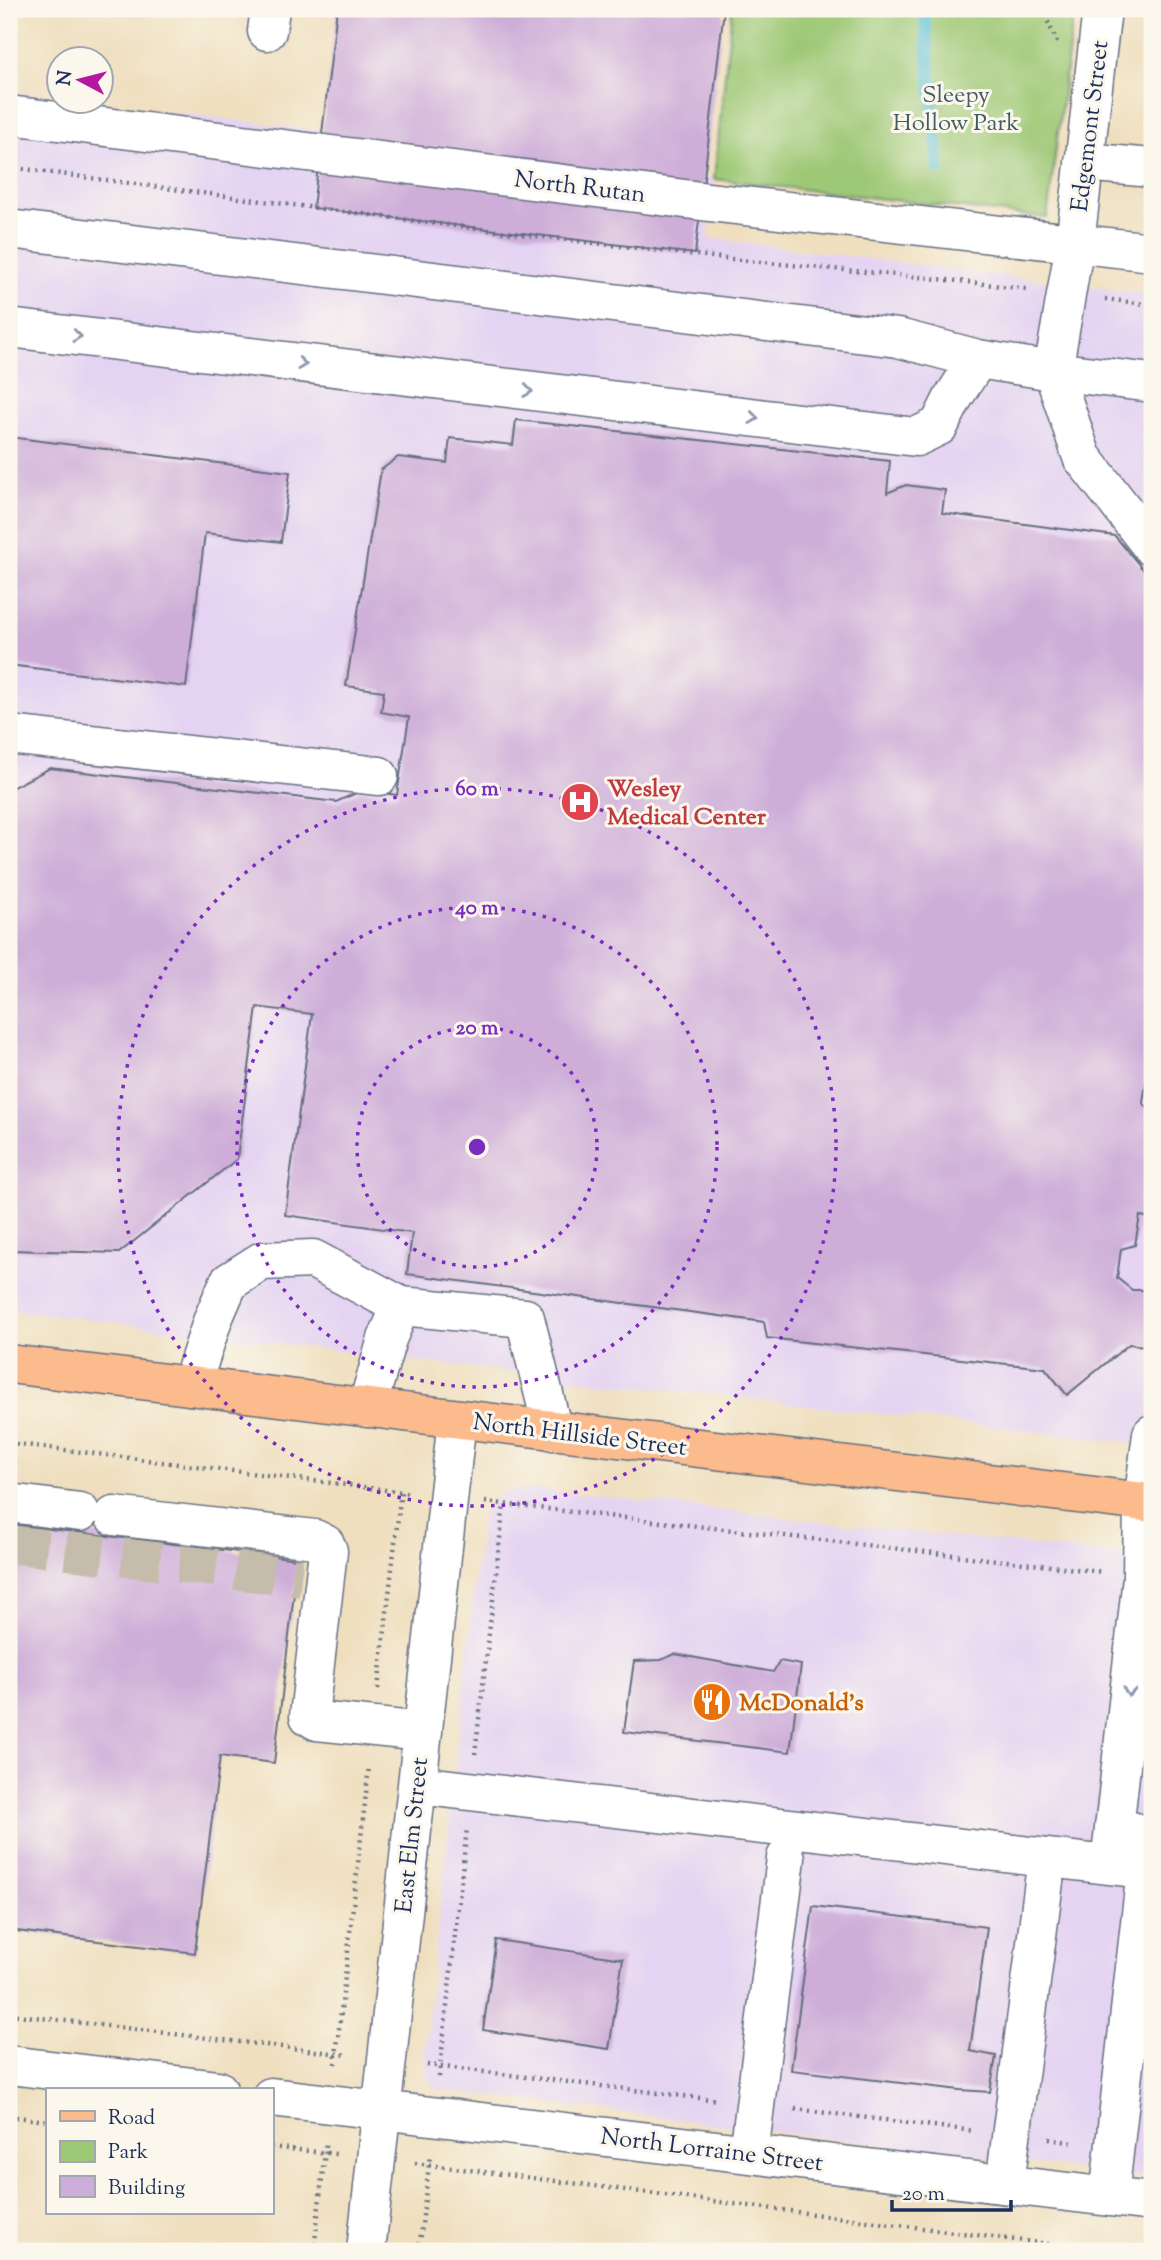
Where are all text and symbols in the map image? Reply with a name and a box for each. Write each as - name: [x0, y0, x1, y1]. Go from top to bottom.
- street label: Edgemont Street: [1064, 39, 1118, 214]
- north arrow: [46, 46, 116, 116]
- text: N: [51, 69, 80, 87]
- park label: Sleepy Hollow Park: [893, 79, 1019, 141]
- street label: North Rutan: [512, 163, 647, 213]
- one-way arrow: [71, 329, 82, 344]
- one-way arrow: [297, 356, 308, 371]
- one-way arrow: [522, 383, 534, 398]
- one-way arrow: [748, 410, 760, 425]
- place label: Wesley Medical Center: [607, 773, 767, 835]
- text: 60 m: [455, 775, 499, 805]
- hospital icon: Wesley Medical Center: [559, 781, 601, 823]
- text: 40 m: [454, 894, 499, 924]
- text: 20 m: [456, 1014, 499, 1044]
- centre of rings: [465, 1135, 489, 1159]
- street label: North Hillside Street: [471, 1406, 689, 1466]
- restaurant icon: McDonald's: [691, 1681, 733, 1723]
- place label: McDonald's: [739, 1687, 864, 1721]
- one-way arrow: [1122, 1687, 1137, 1698]
- street label: East Elm Street: [388, 1756, 438, 1915]
- legend: [46, 2088, 273, 2214]
- text: Road: [108, 2104, 155, 2134]
- street label: North Lorraine Street: [598, 2120, 825, 2182]
- text: Park: [108, 2138, 149, 2168]
- scale bar: [892, 2169, 1010, 2213]
- text: Building: [108, 2174, 185, 2204]
- text: 20 m: [902, 2180, 945, 2210]

